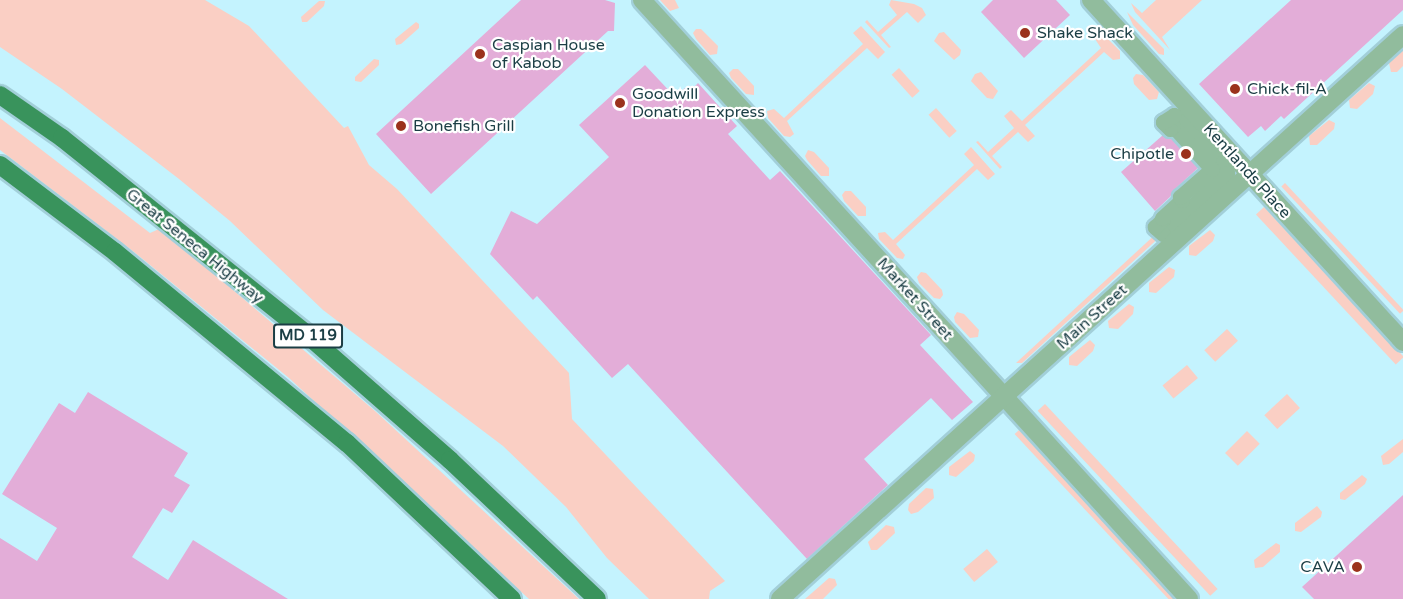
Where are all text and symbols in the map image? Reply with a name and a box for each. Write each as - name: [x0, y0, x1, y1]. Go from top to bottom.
- place label: Shake Shack: [1037, 23, 1133, 43]
- marker: Shake Shack: [1018, 26, 1032, 40]
- place label: Caspian House of Kabob: [492, 35, 605, 73]
- marker: Caspian House of Kabob: [473, 47, 487, 61]
- place label: Chick-fil-A: [1247, 79, 1327, 99]
- marker: Chick-fil-A: [1228, 82, 1242, 96]
- place label: Goodwill Donation Express: [632, 84, 765, 122]
- marker: Goodwill Donation Express: [613, 96, 627, 110]
- place label: Bonefish Grill: [413, 116, 515, 136]
- marker: Bonefish Grill: [394, 119, 408, 133]
- street label: Kentlands Place: [1199, 120, 1295, 222]
- place label: Chipotle: [1110, 144, 1174, 164]
- marker: Chipotle: [1179, 147, 1193, 161]
- street label: Great Seneca Highway: [122, 185, 268, 307]
- street label: Market Street: [873, 254, 957, 344]
- street label: Main Street: [1053, 280, 1131, 354]
- road number: MD 119: [272, 324, 344, 348]
- place label: CAVA: [1300, 557, 1345, 577]
- marker: CAVA: [1350, 560, 1364, 574]

